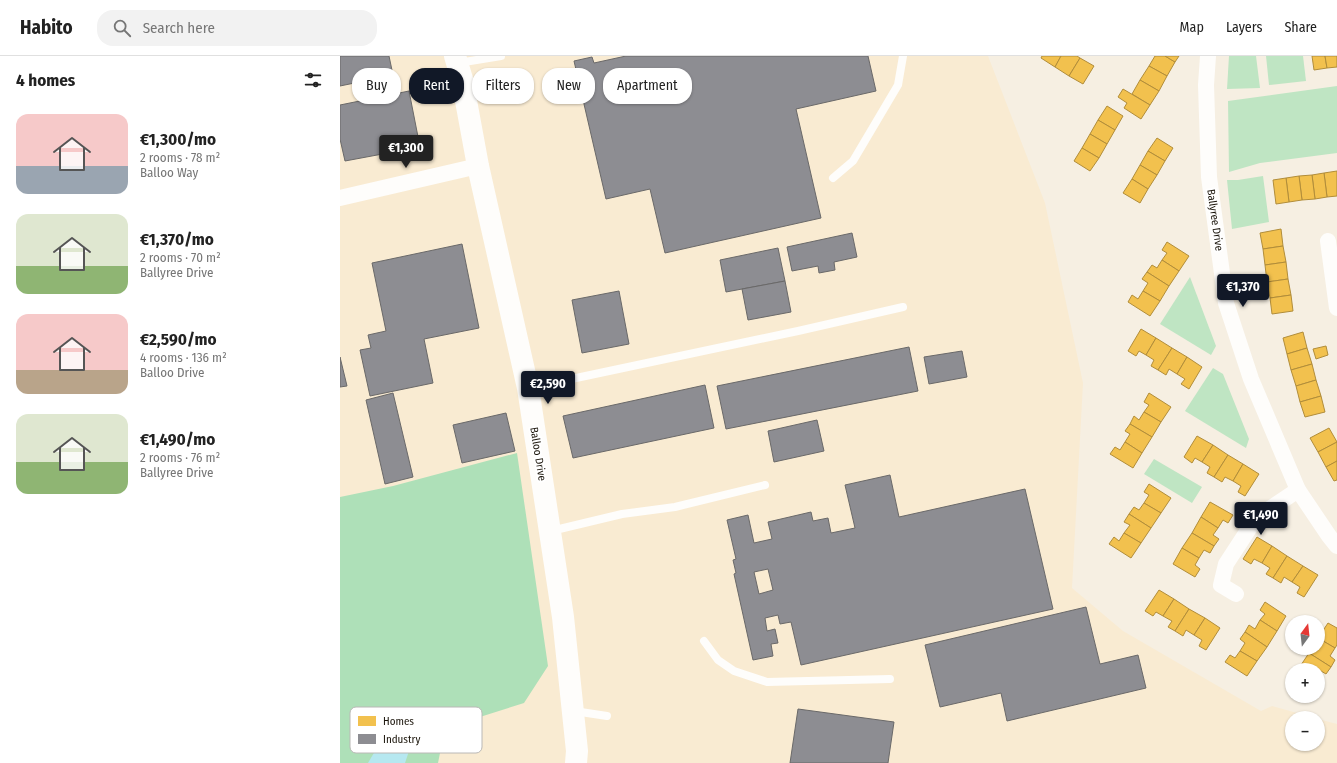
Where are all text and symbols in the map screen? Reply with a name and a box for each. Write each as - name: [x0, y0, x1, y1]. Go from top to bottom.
- search box: [97, 10, 377, 46]
- text: Habito: [20, 16, 73, 39]
- icon: search: [111, 17, 133, 39]
- text: Search here: [143, 19, 215, 37]
- text: Map: [1180, 19, 1204, 36]
- text: Layers: [1226, 19, 1262, 36]
- text: Share: [1284, 19, 1317, 36]
- chip: Buy: [352, 68, 401, 104]
- chip: Rent: [409, 68, 464, 104]
- chip: Filters: [472, 68, 534, 104]
- chip: New: [542, 68, 595, 104]
- chip: Apartment: [603, 68, 692, 104]
- icon: filters: [302, 69, 324, 91]
- text: 4 homes: [16, 70, 75, 91]
- text: €1,300/mo: [140, 129, 216, 150]
- icon: home: [48, 130, 96, 178]
- pin: €1,300: [373, 135, 439, 169]
- text: €1,300: [388, 140, 424, 155]
- text: 2 rooms · 78 m²: [140, 150, 220, 165]
- text: Balloo Way: [140, 165, 198, 180]
- street label: Ballyree Drive: [1204, 188, 1226, 252]
- text: €1,370/mo: [140, 229, 214, 250]
- icon: home: [48, 230, 96, 278]
- text: 2 rooms · 70 m²: [140, 250, 221, 265]
- text: Ballyree Drive: [140, 265, 213, 280]
- pin: €1,370: [1210, 274, 1276, 308]
- text: €1,370: [1226, 279, 1260, 294]
- text: €2,590/mo: [140, 329, 216, 350]
- icon: home: [48, 330, 96, 378]
- text: 4 rooms · 136 m²: [140, 350, 227, 365]
- text: Balloo Drive: [140, 365, 204, 380]
- pin: €2,590: [515, 371, 581, 405]
- text: €2,590: [530, 376, 566, 391]
- street label: Balloo Drive: [527, 426, 549, 482]
- text: €1,490/mo: [140, 429, 215, 450]
- icon: home: [48, 430, 96, 478]
- text: 2 rooms · 76 m²: [140, 450, 220, 465]
- text: Ballyree Drive: [140, 465, 213, 480]
- pin: €1,490: [1228, 502, 1294, 536]
- text: €1,490: [1244, 507, 1279, 522]
- north arrow: [1285, 615, 1325, 655]
- map controls: [1285, 615, 1325, 751]
- button: +: [1285, 663, 1325, 703]
- legend: [350, 707, 482, 753]
- button: −: [1285, 711, 1325, 751]
- text: Homes: [383, 715, 414, 728]
- text: Industry: [383, 733, 420, 746]

